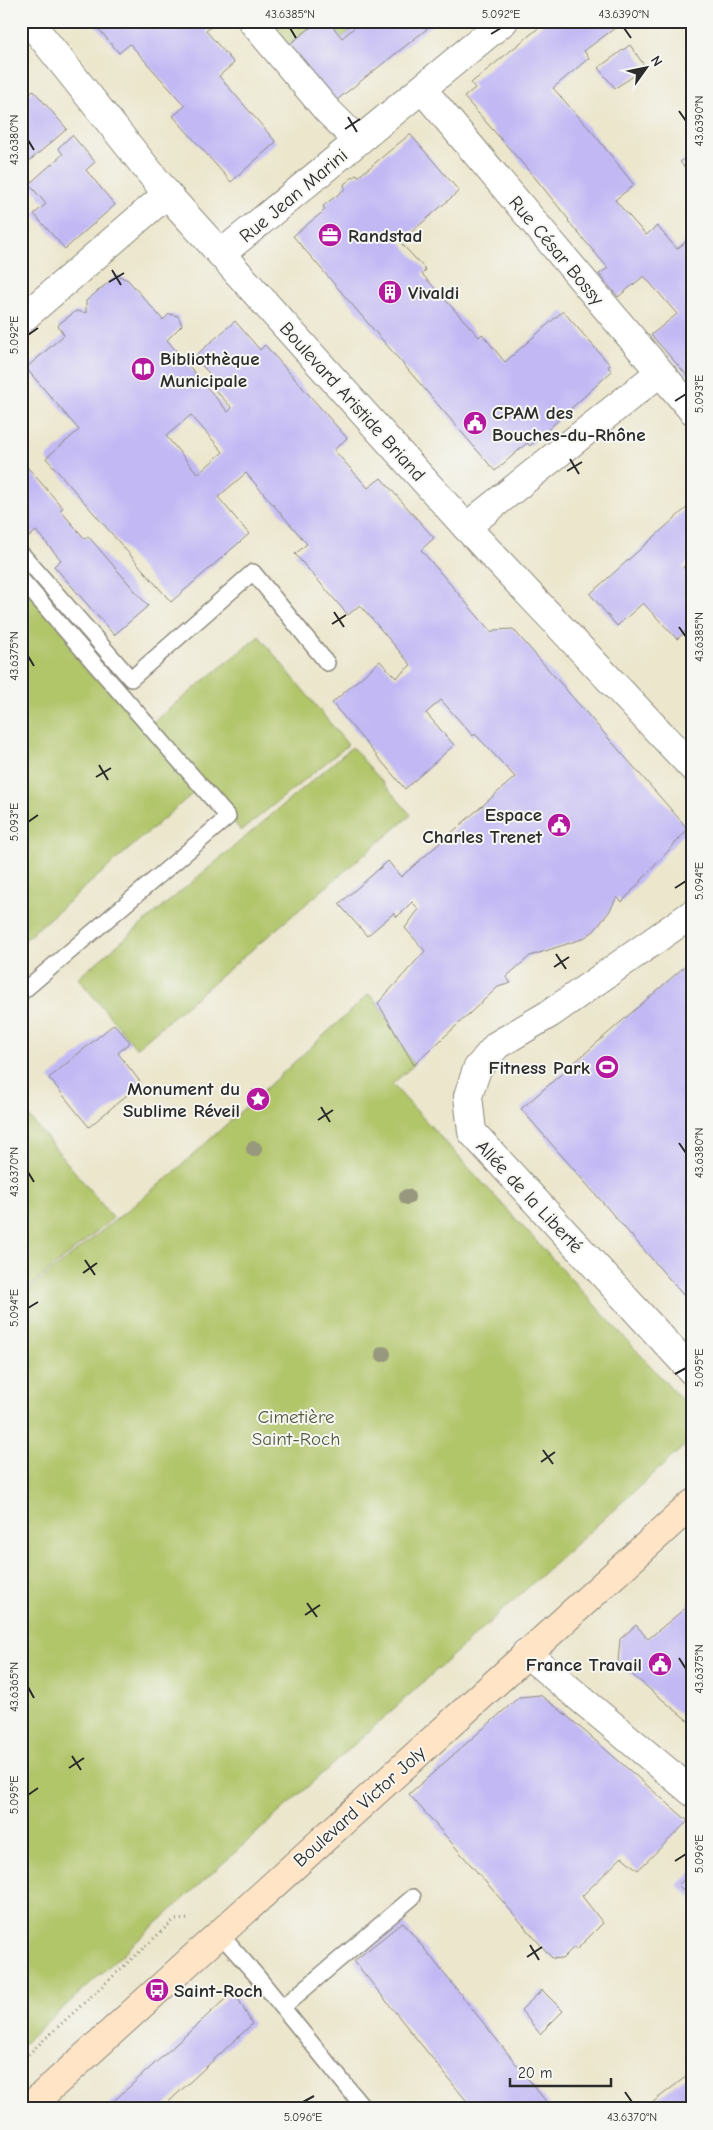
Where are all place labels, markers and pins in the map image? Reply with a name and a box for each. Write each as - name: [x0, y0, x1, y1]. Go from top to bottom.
- office icon: Randstad: [317, 222, 343, 248]
- place label: Randstad: [348, 225, 422, 247]
- building icon: Vivaldi: [377, 279, 403, 305]
- place label: Vivaldi: [408, 282, 459, 304]
- place label: Bibliothèque Municipale: [160, 348, 260, 392]
- library icon: Bibliothèque Municipale: [130, 356, 156, 382]
- place label: CPAM des Bouches-du-Rhône: [492, 402, 646, 446]
- public building icon: CPAM des Bouches-du-Rhône: [462, 410, 488, 436]
- place label: Espace Charles Trenet: [422, 804, 543, 848]
- public building icon: Espace Charles Trenet: [546, 812, 572, 838]
- sports icon: Fitness Park: [594, 1054, 620, 1080]
- place label: Fitness Park: [488, 1057, 591, 1079]
- place label: Monument du Sublime Réveil: [123, 1078, 240, 1122]
- place icon: Monument du Sublime Réveil: [245, 1086, 271, 1112]
- public building icon: France Travail: [647, 1651, 673, 1677]
- place label: France Travail: [526, 1654, 642, 1676]
- bus stop icon: Saint-Roch: [144, 1977, 170, 2003]
- place label: Saint-Roch: [174, 1980, 263, 2002]

